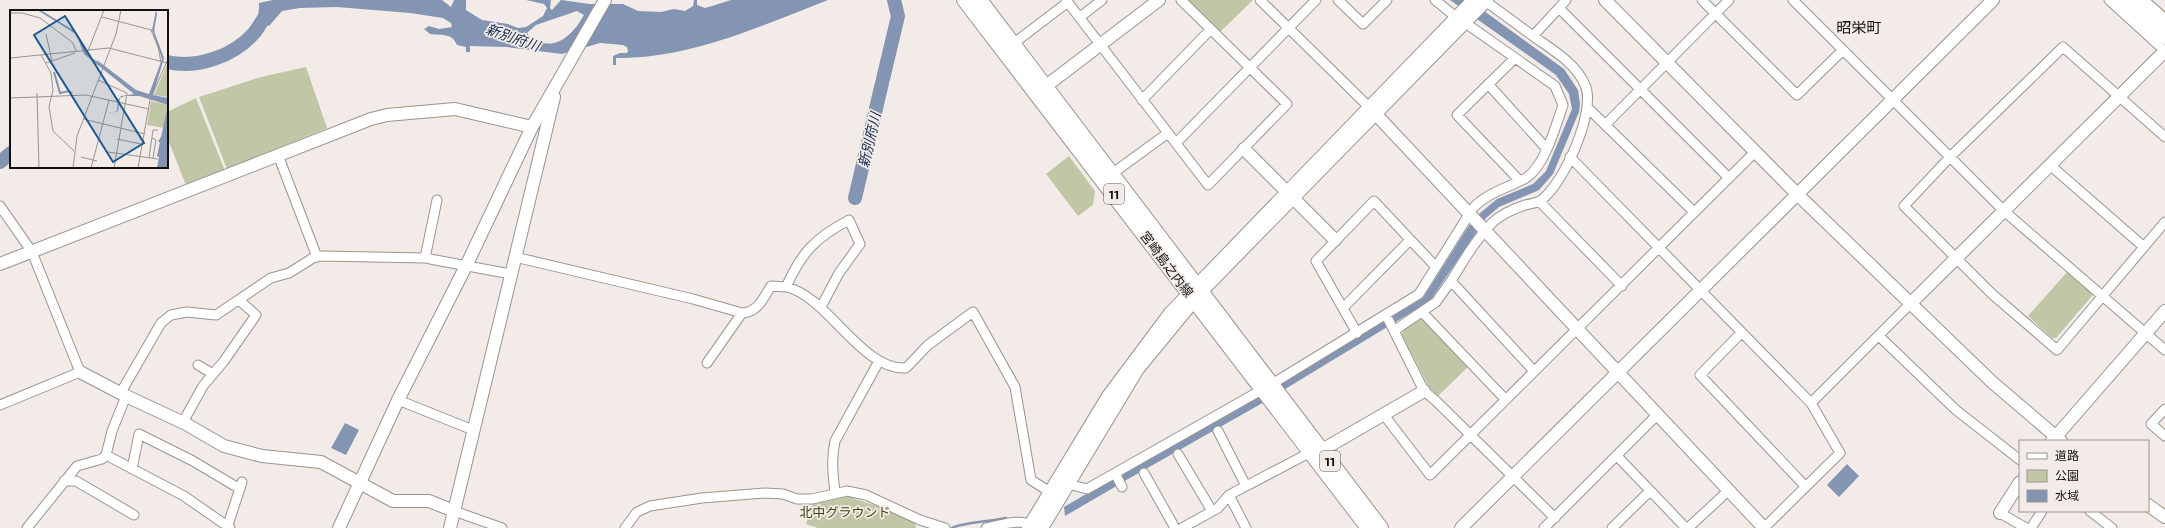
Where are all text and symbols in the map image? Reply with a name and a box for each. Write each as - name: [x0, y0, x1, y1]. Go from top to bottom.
- inset map: [10, 10, 168, 168]
- district label: 昭栄町: [1836, 18, 1882, 36]
- water label: 新別府川: [484, 20, 544, 55]
- water label: 新別府川: [854, 109, 884, 169]
- road number: 11: [1104, 184, 1124, 204]
- street label: 宮崎島之内線: [1137, 228, 1197, 300]
- legend: [2019, 440, 2149, 512]
- text: 道路: [2055, 448, 2079, 462]
- road number: 11: [1320, 451, 1340, 471]
- text: 公園: [2055, 468, 2079, 482]
- text: 水域: [2055, 488, 2079, 502]
- park label: 北中グラウンド: [799, 504, 891, 520]

